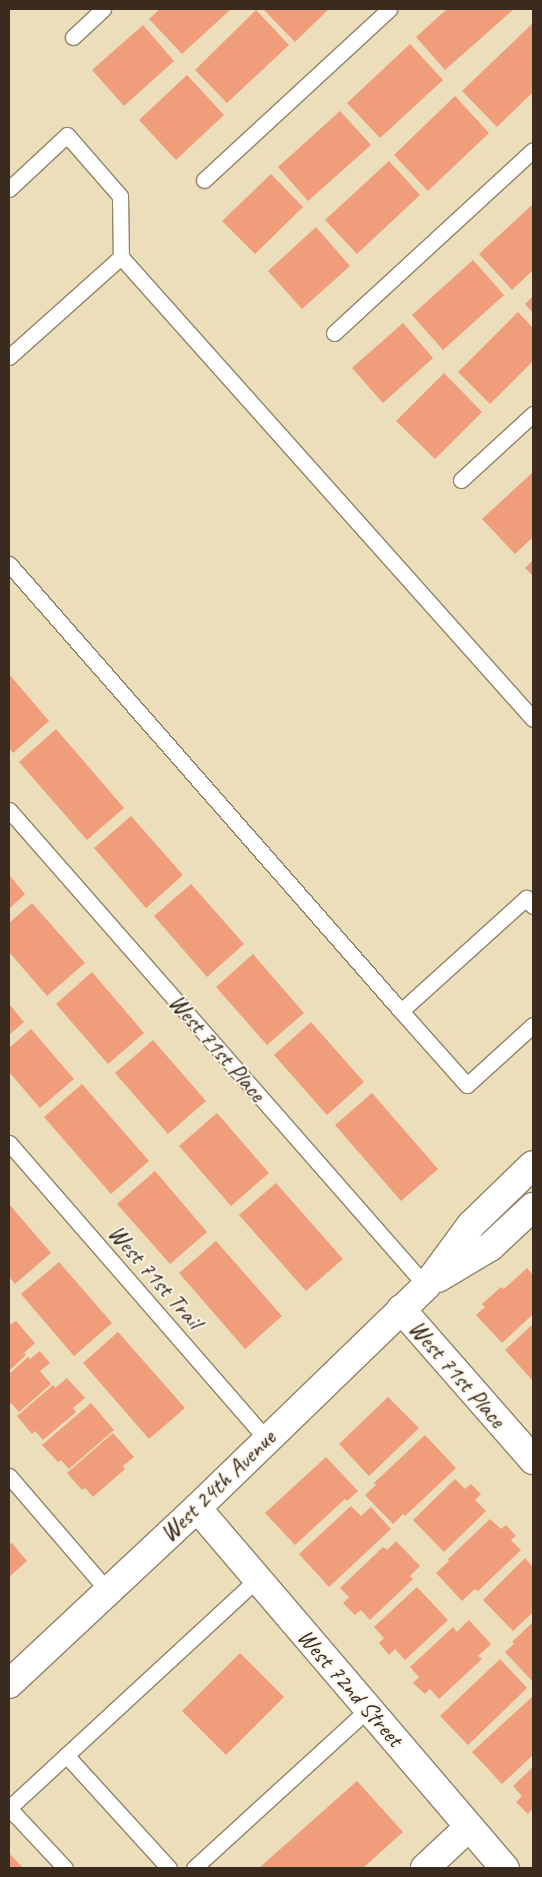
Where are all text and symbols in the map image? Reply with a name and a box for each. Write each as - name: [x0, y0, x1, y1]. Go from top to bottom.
- street label: West 71st Place: [163, 988, 271, 1108]
- street label: West 71st Trail: [102, 1219, 208, 1335]
- street label: West 71st Place: [403, 1314, 511, 1434]
- street label: West 24th Avenue: [155, 1424, 281, 1548]
- street label: West 72nd Street: [291, 1623, 409, 1753]

